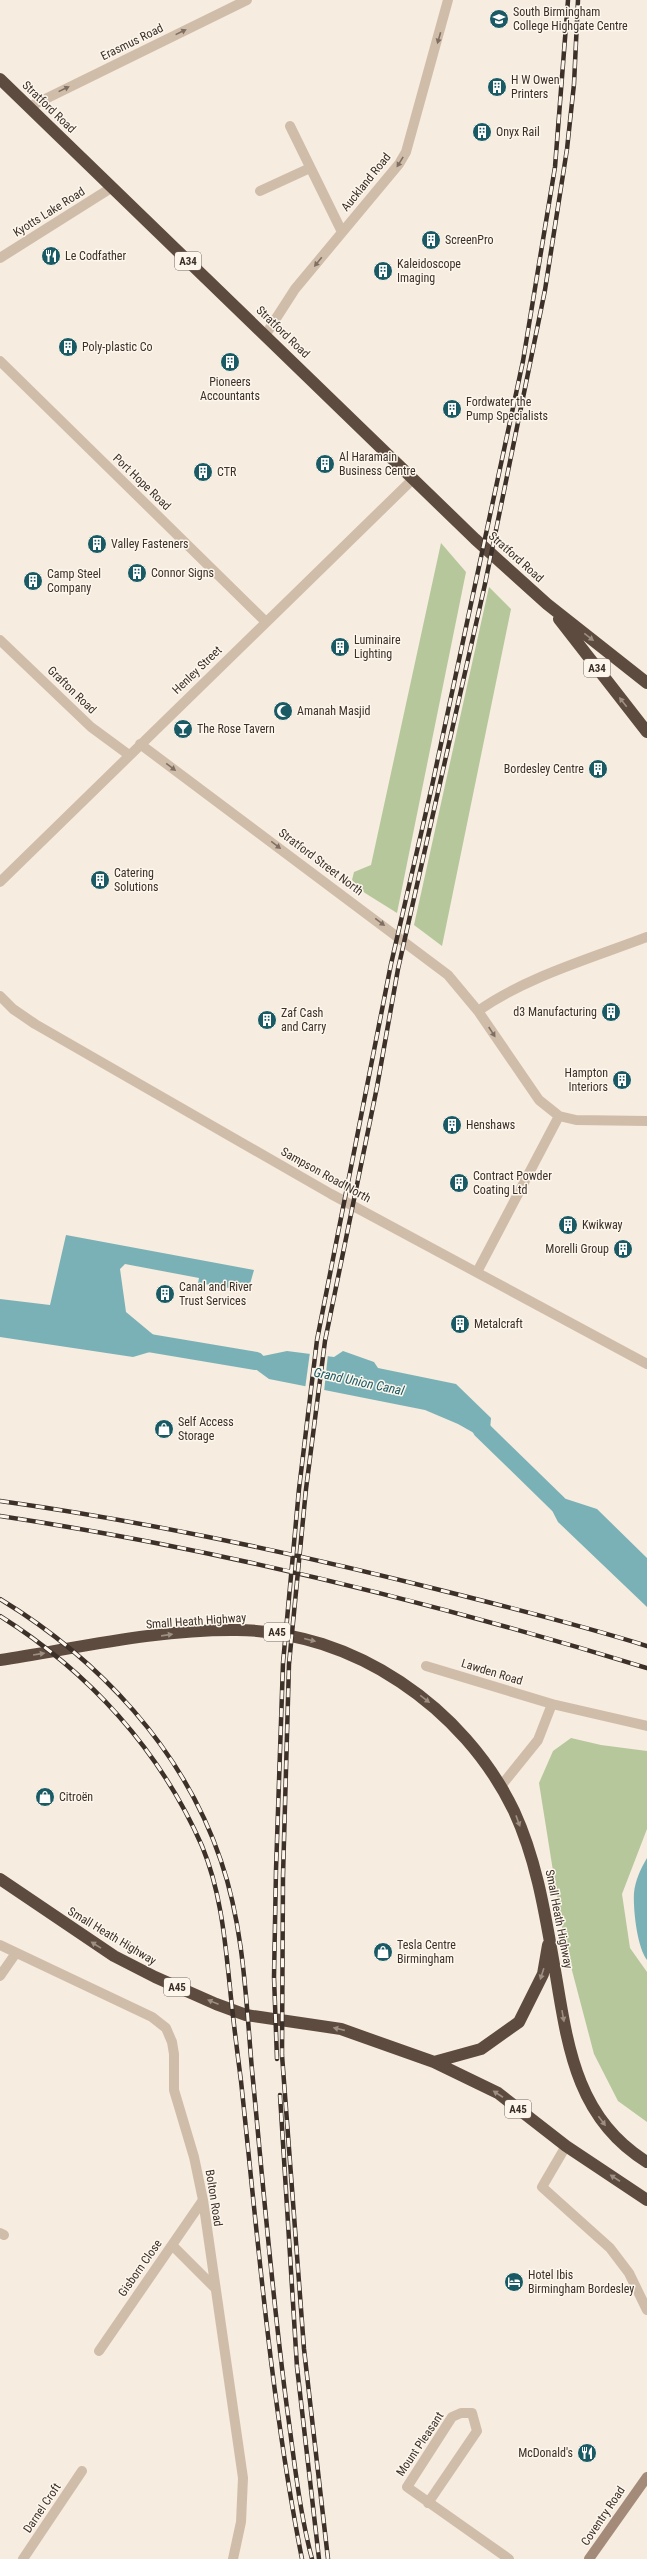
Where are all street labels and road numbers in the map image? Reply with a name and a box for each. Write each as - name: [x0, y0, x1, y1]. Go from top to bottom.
- street label: Erasmus Road: [98, 21, 166, 63]
- street label: Stratford Road: [19, 78, 79, 136]
- street label: Auckland Road: [338, 150, 394, 214]
- street label: Kyotts Lake Road: [11, 184, 87, 240]
- road number: A34: [175, 252, 201, 270]
- street label: Stratford Road: [253, 303, 313, 361]
- street label: Port Hope Road: [110, 451, 174, 513]
- street label: Stratford Road: [486, 529, 546, 585]
- street label: Henley Street: [169, 643, 225, 697]
- road number: A34: [584, 659, 610, 677]
- street label: Grafton Road: [45, 663, 99, 717]
- street label: Stratford Street North: [276, 826, 366, 898]
- street label: Sampson Road North: [279, 1144, 374, 1206]
- street label: Small Heath Highway: [145, 1611, 247, 1631]
- road number: A45: [264, 1623, 290, 1641]
- street label: Lawden Road: [460, 1656, 524, 1688]
- street label: Small Heath Highway: [543, 1868, 575, 1970]
- street label: Small Heath Highway: [65, 1904, 159, 1968]
- road number: A45: [164, 1978, 190, 1996]
- road number: A45: [505, 2100, 531, 2118]
- street label: Bolton Road: [203, 2169, 225, 2228]
- street label: Gisborn Close: [115, 2237, 165, 2299]
- street label: Mount Pleasant: [393, 2409, 447, 2479]
- street label: Darnel Croft: [20, 2480, 64, 2536]
- street label: Coventry Road: [578, 2484, 628, 2548]

